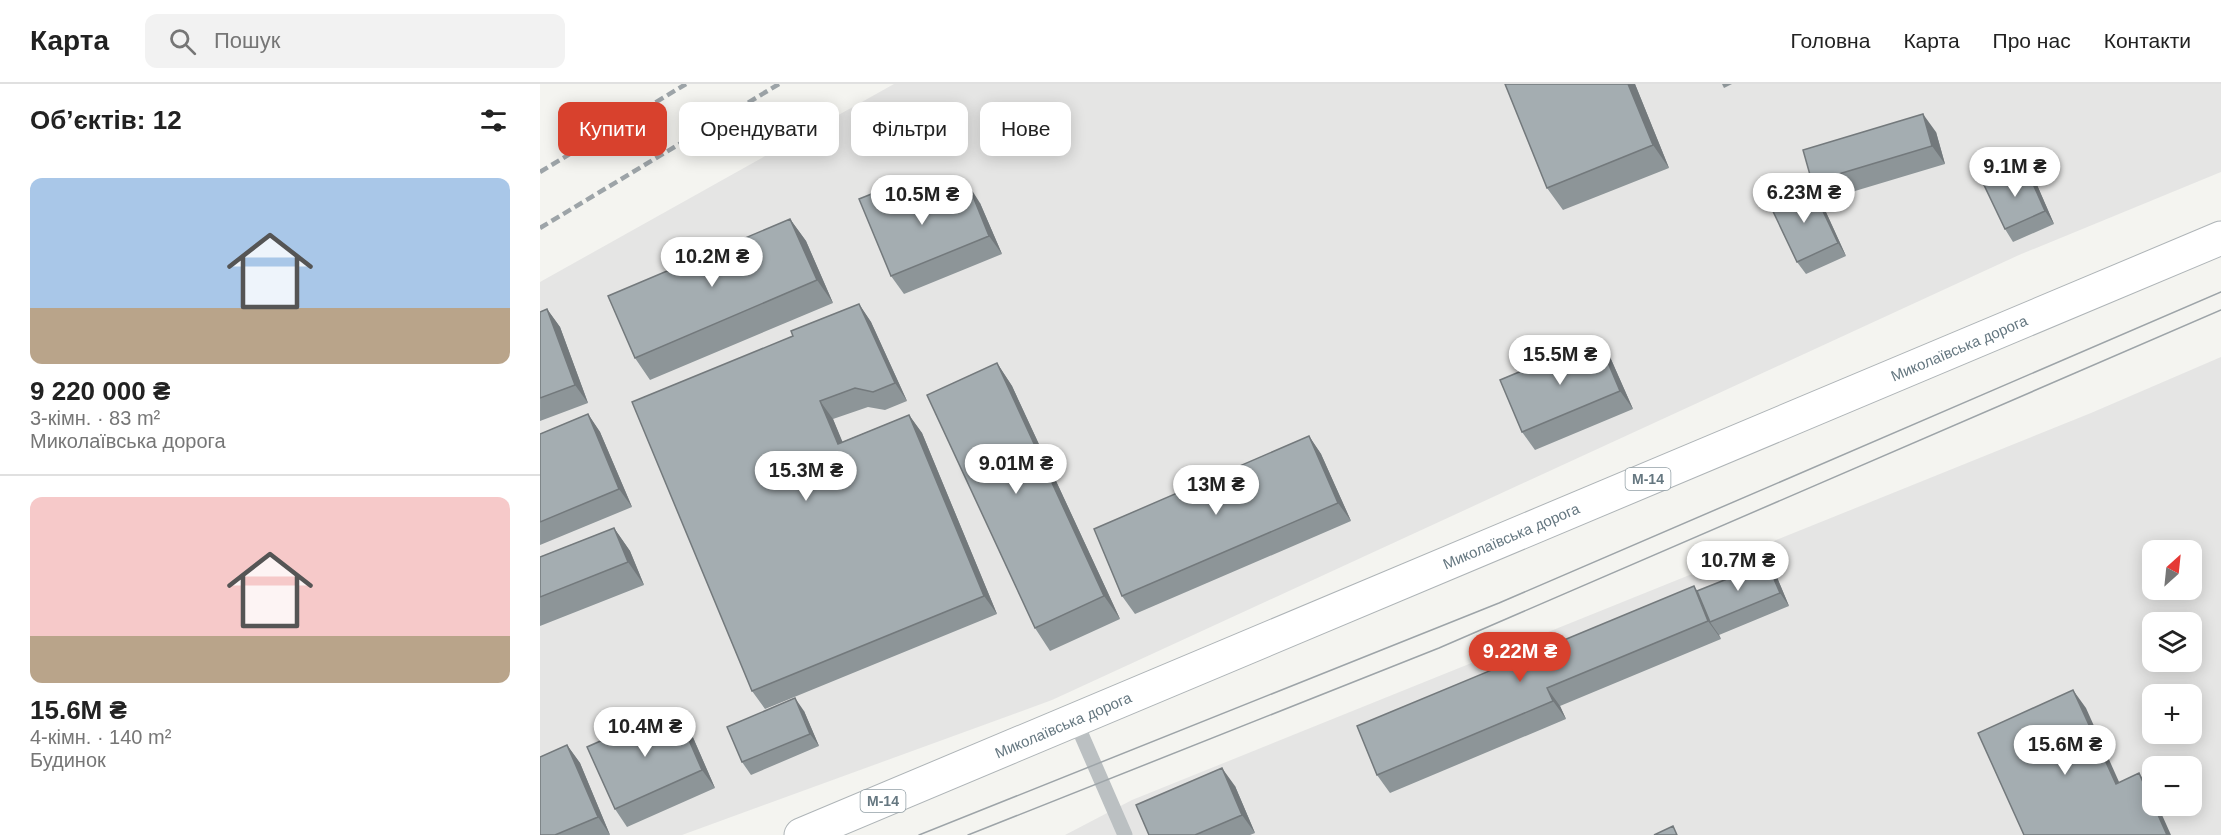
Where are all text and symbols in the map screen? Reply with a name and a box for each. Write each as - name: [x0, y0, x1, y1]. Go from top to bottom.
- search box: [145, 14, 565, 68]
- text: Карта: [30, 25, 109, 56]
- icon: search: [166, 25, 199, 58]
- text: Пошук: [214, 28, 280, 53]
- text: Головна: [1791, 29, 1870, 52]
- text: Карта: [1903, 29, 1960, 52]
- text: Про нас: [1993, 29, 2071, 52]
- text: Контакти: [2104, 29, 2191, 52]
- chip: Купити: [558, 102, 667, 156]
- chip: Орендувати: [679, 102, 839, 156]
- chip: Фільтри: [851, 102, 968, 156]
- chip: Нове: [980, 102, 1071, 156]
- icon: filters: [477, 104, 510, 137]
- text: Об’єктів: 12: [30, 105, 182, 135]
- pin: 9.1M ₴: [1966, 147, 2064, 198]
- text: 9.1M ₴: [1983, 155, 2047, 177]
- pin: 6.23M ₴: [1749, 173, 1859, 224]
- pin: 10.5M ₴: [867, 175, 977, 226]
- text: 6.23M ₴: [1767, 181, 1841, 203]
- text: 10.5M ₴: [885, 183, 959, 205]
- icon: home: [216, 217, 324, 325]
- pin: 10.2M ₴: [657, 237, 767, 288]
- text: 10.2M ₴: [675, 245, 749, 267]
- street label: Миколаївська дорога: [1888, 311, 2030, 384]
- pin: 15.5M ₴: [1505, 335, 1615, 386]
- text: 15.5M ₴: [1523, 343, 1597, 365]
- text: 9 220 000 ₴: [30, 376, 170, 406]
- text: 3-кімн. · 83 m²: [30, 407, 160, 429]
- text: Миколаївська дорога: [30, 430, 226, 452]
- pin: 9.01M ₴: [961, 444, 1071, 495]
- pin: 15.3M ₴: [751, 451, 861, 502]
- text: 9.01M ₴: [979, 452, 1053, 474]
- text: 15.3M ₴: [769, 459, 843, 481]
- pin: 13M ₴: [1174, 465, 1258, 516]
- road number: М-14: [1626, 468, 1670, 490]
- text: 13M ₴: [1187, 473, 1245, 495]
- street label: Миколаївська дорога: [1440, 499, 1582, 572]
- icon: home: [216, 536, 324, 644]
- north arrow: [2142, 540, 2202, 600]
- map controls: [2142, 540, 2202, 816]
- pin: 10.7M ₴: [1683, 541, 1793, 592]
- text: 10.7M ₴: [1701, 549, 1775, 571]
- button: layers: [2142, 612, 2202, 672]
- pin: 9.22M ₴: [1465, 632, 1575, 683]
- text: 9.22M ₴: [1483, 640, 1557, 662]
- button: +: [2142, 684, 2202, 744]
- street label: Миколаївська дорога: [992, 688, 1134, 761]
- text: 15.6M ₴: [30, 695, 127, 725]
- pin: 10.4M ₴: [590, 707, 700, 758]
- text: 10.4M ₴: [608, 715, 682, 737]
- pin: 15.6M ₴: [2010, 725, 2120, 776]
- text: 4-кімн. · 140 m²: [30, 726, 171, 748]
- text: 15.6M ₴: [2028, 733, 2102, 755]
- text: Будинок: [30, 749, 106, 771]
- button: −: [2142, 756, 2202, 816]
- road number: М-14: [860, 790, 906, 812]

